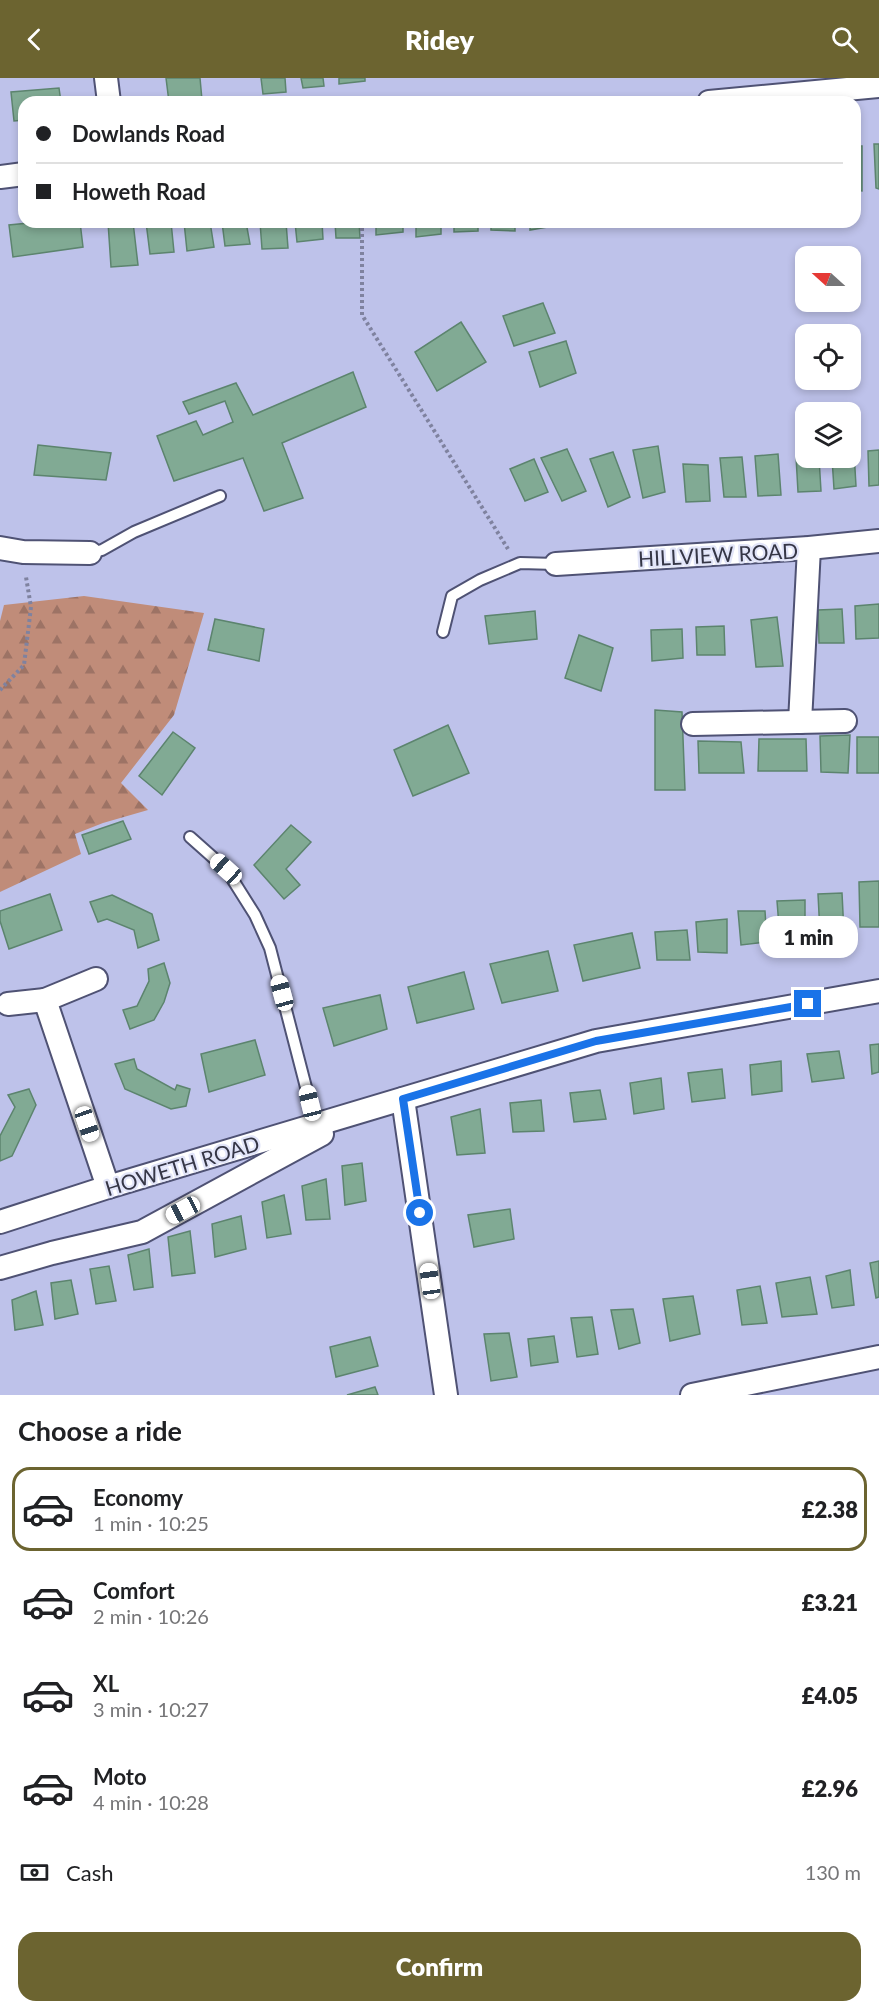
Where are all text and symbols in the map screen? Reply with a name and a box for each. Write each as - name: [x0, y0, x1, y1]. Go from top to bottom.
- icon: back: [18, 23, 51, 56]
- text: Ridey: [405, 23, 474, 56]
- icon: search: [828, 23, 861, 56]
- text: Dowlands Road: [72, 120, 225, 147]
- text: Howeth Road: [72, 178, 206, 205]
- north arrow: [795, 246, 861, 312]
- map controls: [795, 246, 861, 468]
- button: locate: [795, 324, 861, 390]
- button: layers: [795, 402, 861, 468]
- street label: HILLVIEW ROAD: [637, 537, 799, 571]
- car: [207, 850, 245, 888]
- callout: 1 min: [758, 917, 858, 959]
- text: 1 min: [784, 925, 833, 949]
- car: [269, 973, 295, 1013]
- route end: [794, 990, 821, 1017]
- car: [297, 1083, 323, 1123]
- car: [73, 1104, 101, 1144]
- street label: HOWETH ROAD: [102, 1130, 262, 1200]
- car: [163, 1194, 203, 1226]
- route start: [406, 1199, 433, 1226]
- car: [419, 1262, 441, 1300]
- text: Choose a ride: [18, 1414, 182, 1447]
- icon: car: [21, 1482, 75, 1536]
- text: Economy: [93, 1484, 183, 1511]
- text: £2.38: [802, 1496, 858, 1523]
- text: 1 min · 10:25: [93, 1511, 209, 1535]
- icon: car: [21, 1575, 75, 1629]
- text: Comfort: [93, 1577, 175, 1604]
- text: £3.21: [802, 1589, 858, 1616]
- text: 2 min · 10:26: [93, 1604, 209, 1628]
- icon: car: [21, 1668, 75, 1722]
- text: XL: [93, 1670, 119, 1697]
- text: £4.05: [802, 1682, 858, 1709]
- text: 3 min · 10:27: [93, 1697, 209, 1721]
- icon: car: [21, 1761, 75, 1815]
- text: Moto: [93, 1763, 147, 1790]
- text: £2.96: [802, 1775, 858, 1802]
- text: 4 min · 10:28: [93, 1790, 209, 1814]
- icon: cash: [18, 1856, 51, 1889]
- text: Cash: [66, 1859, 113, 1886]
- text: 130 m: [805, 1860, 861, 1884]
- button: Confirm: [18, 1932, 861, 2001]

